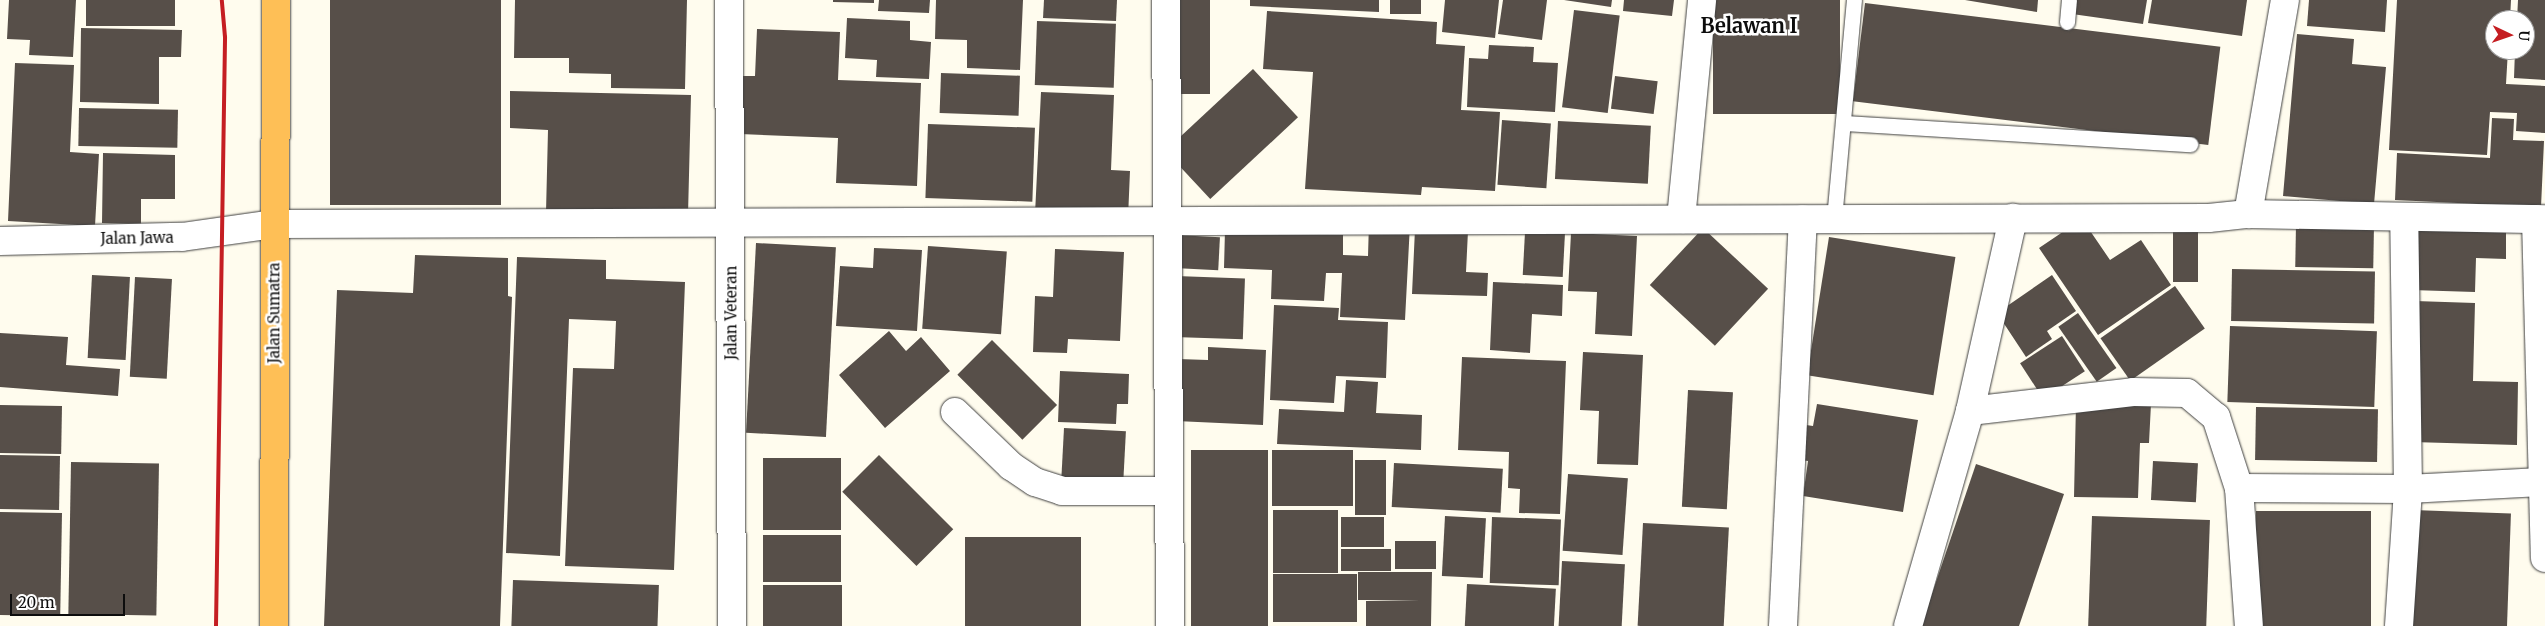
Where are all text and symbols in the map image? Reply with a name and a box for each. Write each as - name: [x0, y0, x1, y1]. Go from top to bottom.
- north arrow: [2485, 10, 2535, 60]
- district label: Belawan I: [1700, 13, 1798, 37]
- text: U: [2515, 30, 2533, 41]
- street label: Jalan Jawa: [100, 228, 174, 248]
- street label: Jalan Sumatra: [265, 263, 283, 363]
- street label: Jalan Veteran: [722, 266, 740, 360]
- scale bar: [12, 584, 128, 616]
- text: 20 m: [18, 593, 55, 612]

